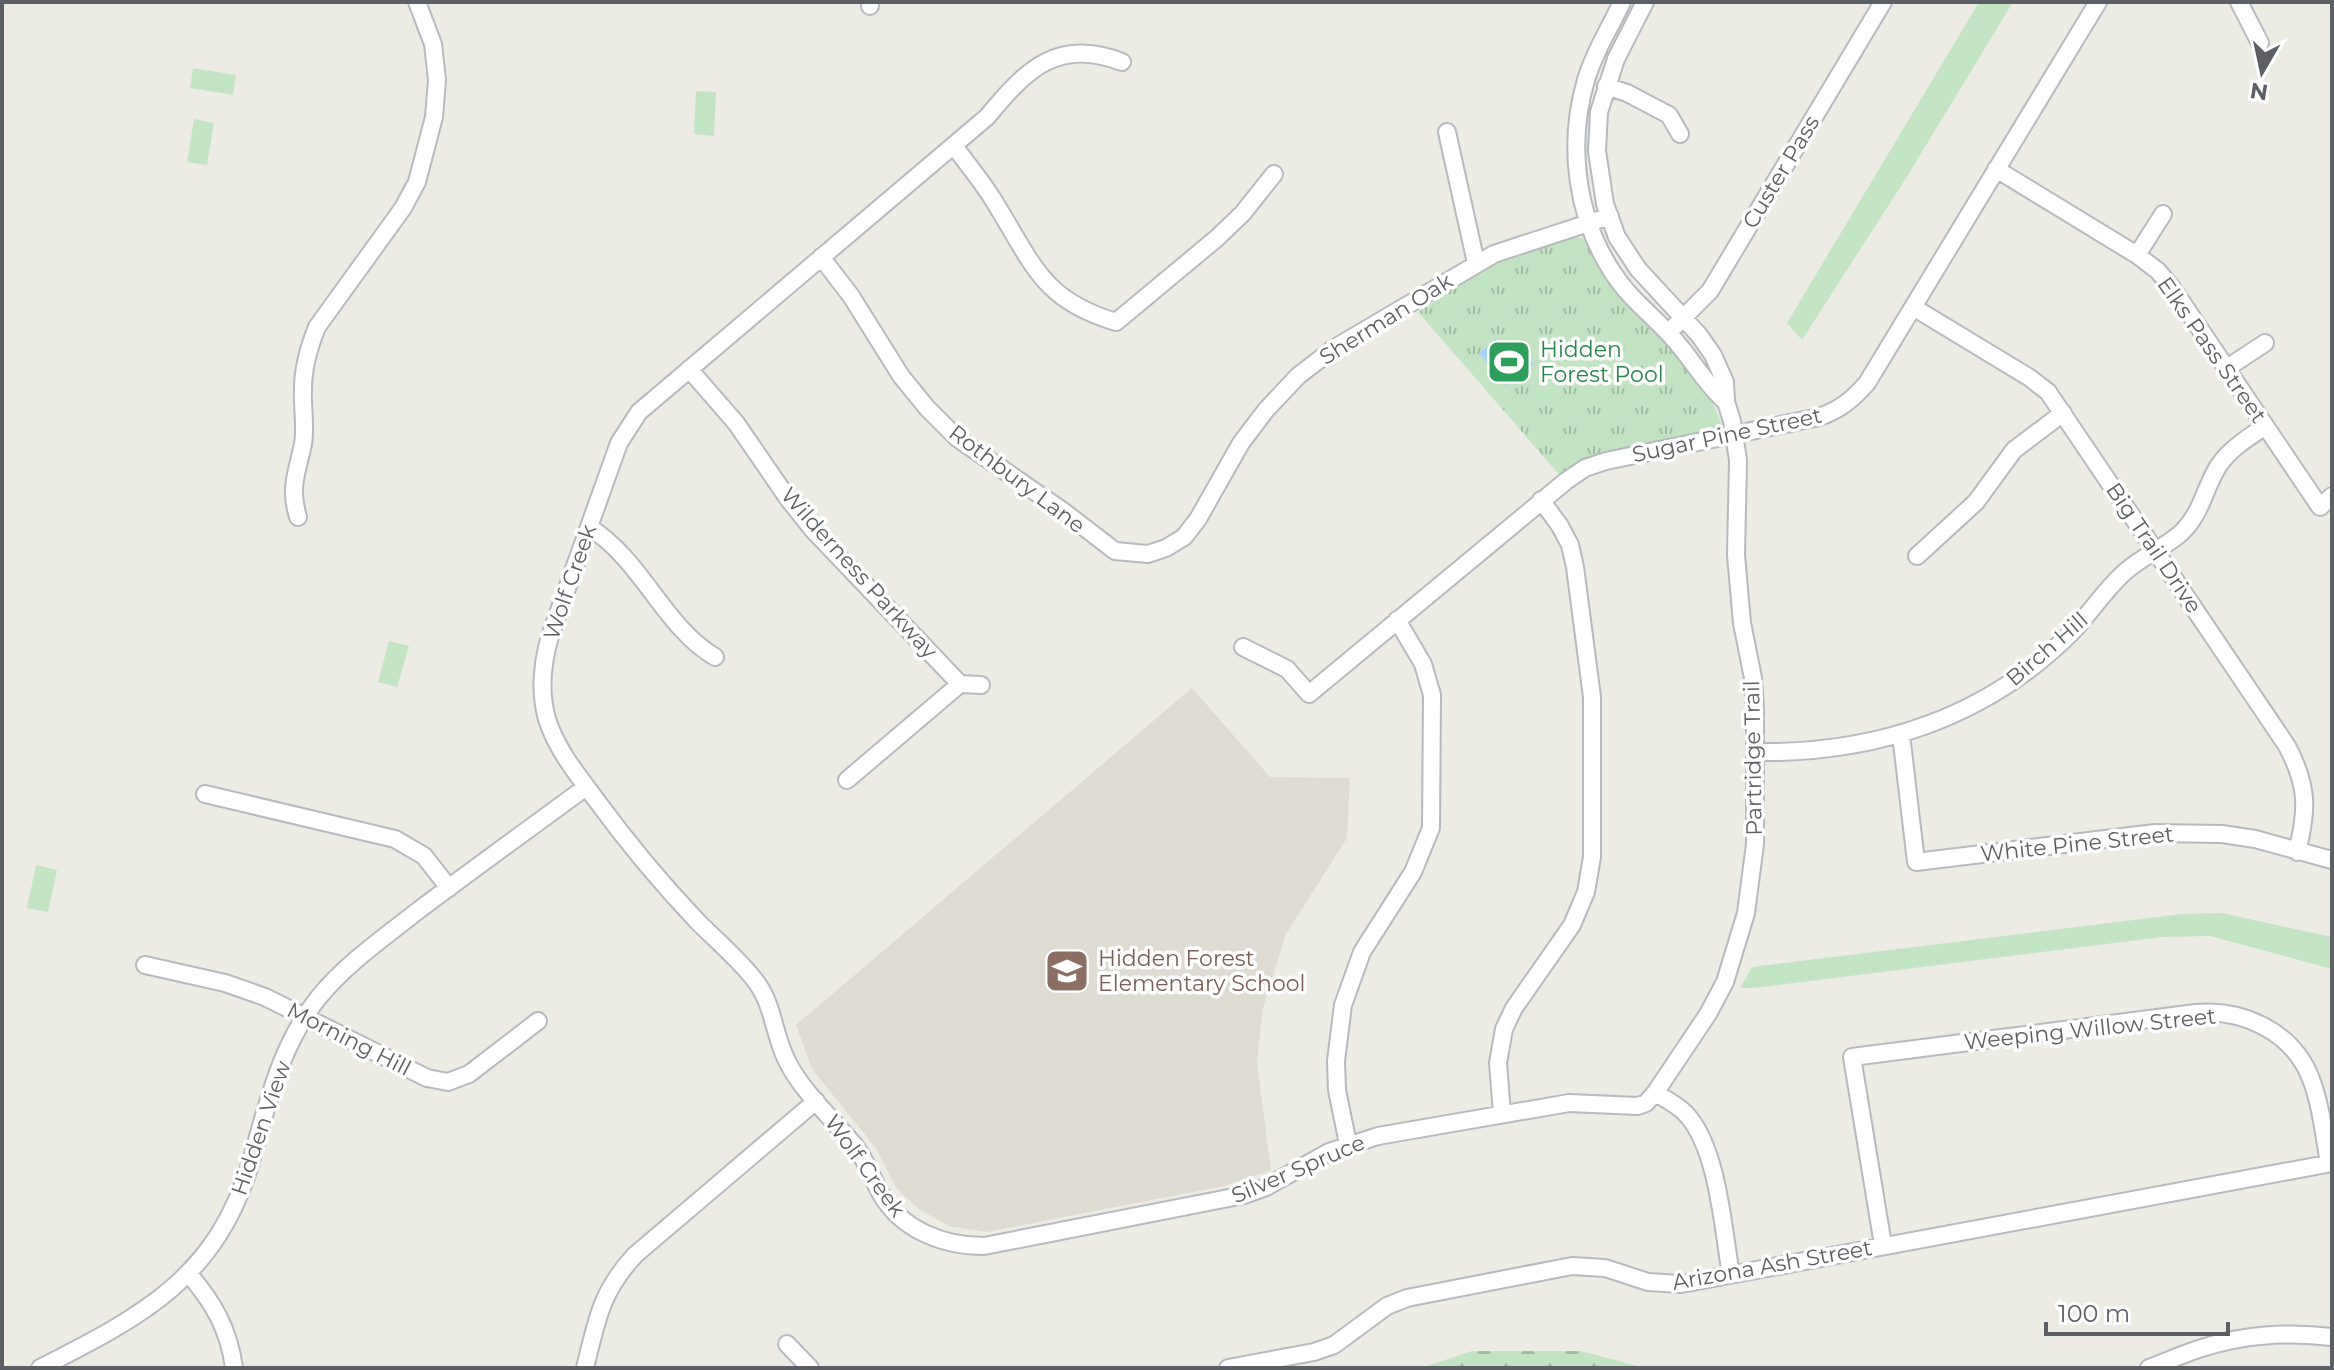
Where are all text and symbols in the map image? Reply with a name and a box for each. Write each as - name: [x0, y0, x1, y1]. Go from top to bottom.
- north arrow: [2222, 32, 2302, 112]
- text: N: [2248, 77, 2270, 106]
- street label: Custer Pass: [1737, 110, 1825, 233]
- street label: Sherman Oak: [1314, 267, 1458, 371]
- street label: Elks Pass Street: [2152, 272, 2272, 428]
- place label: Hidden Forest Pool: [1540, 336, 1664, 388]
- sports icon: Hidden Forest Pool: [1485, 338, 1533, 386]
- street label: Sugar Pine Street: [1630, 402, 1824, 468]
- street label: Rothbury Lane: [944, 419, 1090, 539]
- street label: Big Trail Drive: [2100, 478, 2208, 618]
- street label: Wilderness Parkway: [775, 482, 943, 664]
- street label: Wolf Creek: [538, 520, 603, 643]
- street label: Birch Hill: [2001, 606, 2093, 692]
- street label: Partridge Trail: [1738, 680, 1768, 836]
- street label: White Pine Street: [1979, 820, 2175, 868]
- place label: Hidden Forest Elementary School: [1098, 945, 1305, 997]
- school or university icon: Hidden Forest Elementary School: [1043, 947, 1091, 995]
- street label: Morning Hill: [282, 996, 416, 1082]
- street label: Weeping Willow Street: [1963, 1002, 2217, 1056]
- street label: Hidden View: [225, 1056, 297, 1199]
- street label: Wolf Creek: [819, 1110, 912, 1223]
- street label: Silver Spruce: [1227, 1129, 1369, 1209]
- street label: Arizona Ash Street: [1670, 1234, 1874, 1296]
- scale bar: [2046, 1286, 2228, 1336]
- text: 100 m: [2058, 1299, 2130, 1328]

